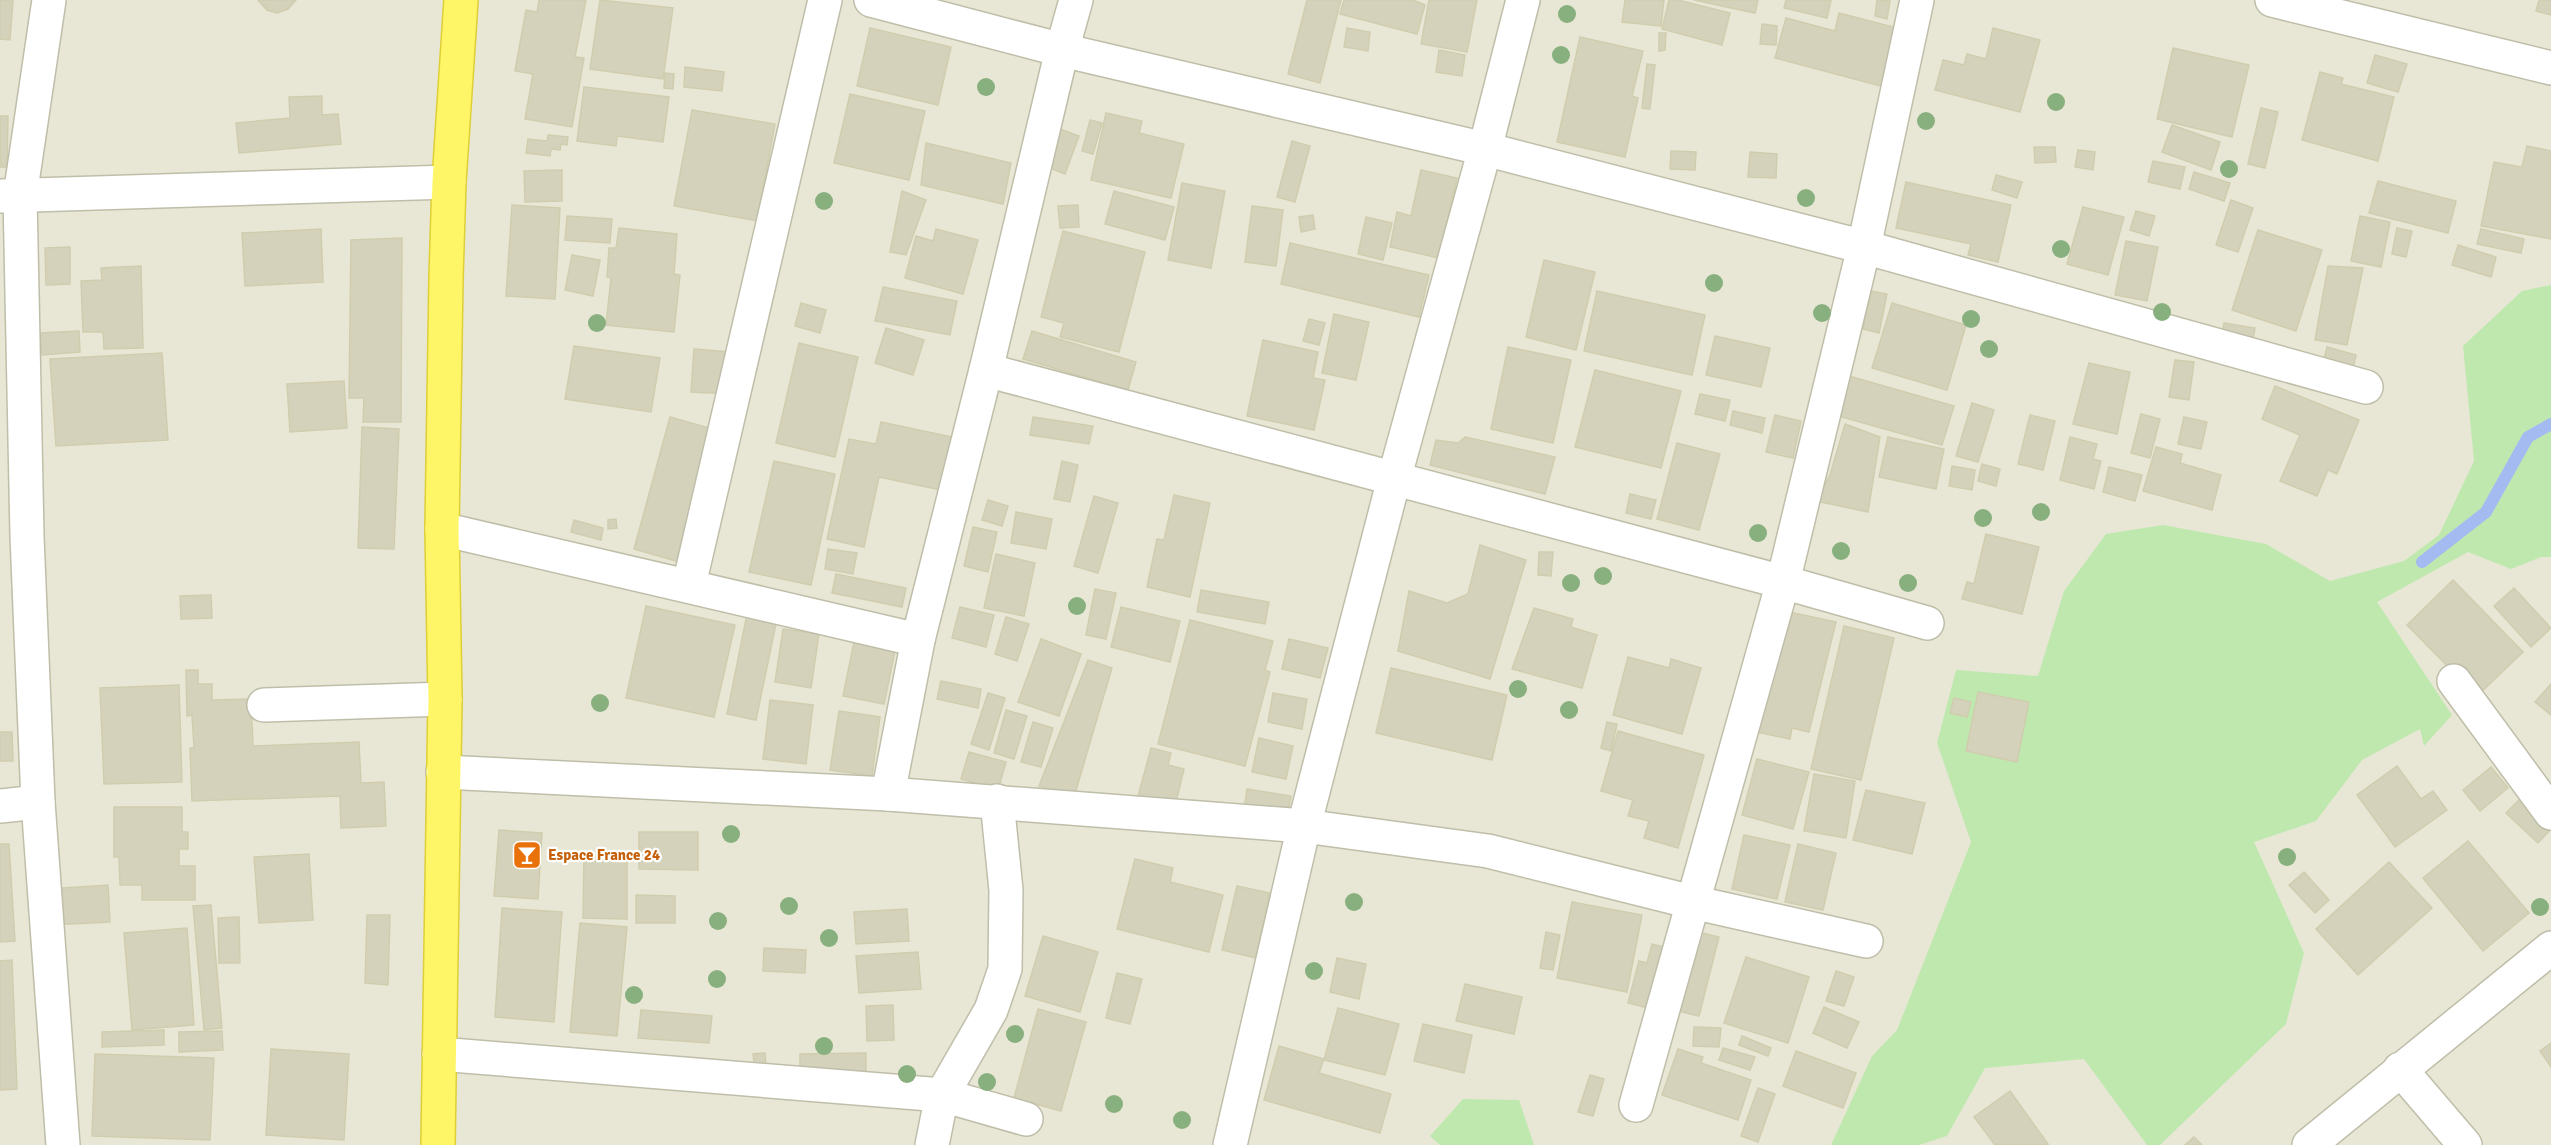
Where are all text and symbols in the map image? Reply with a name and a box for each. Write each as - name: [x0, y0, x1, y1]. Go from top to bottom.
- bar icon: Espace France 24: [511, 839, 543, 871]
- place label: Espace France 24: [548, 846, 660, 864]

